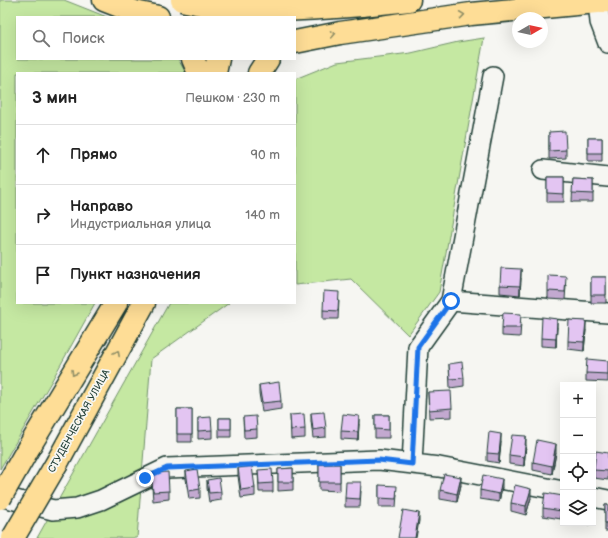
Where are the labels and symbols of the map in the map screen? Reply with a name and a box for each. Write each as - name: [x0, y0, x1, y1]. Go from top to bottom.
- one-way arrow: [459, 11, 465, 20]
- north arrow: [512, 12, 548, 48]
- one-way arrow: [330, 31, 336, 39]
- route start: [442, 292, 460, 310]
- one-way arrow: [112, 350, 120, 357]
- street label: СТУДЕНЧЕСКАЯ УЛИЦА: [46, 366, 113, 475]
- one-way arrow: [72, 369, 79, 376]
- route end: [136, 469, 154, 487]

